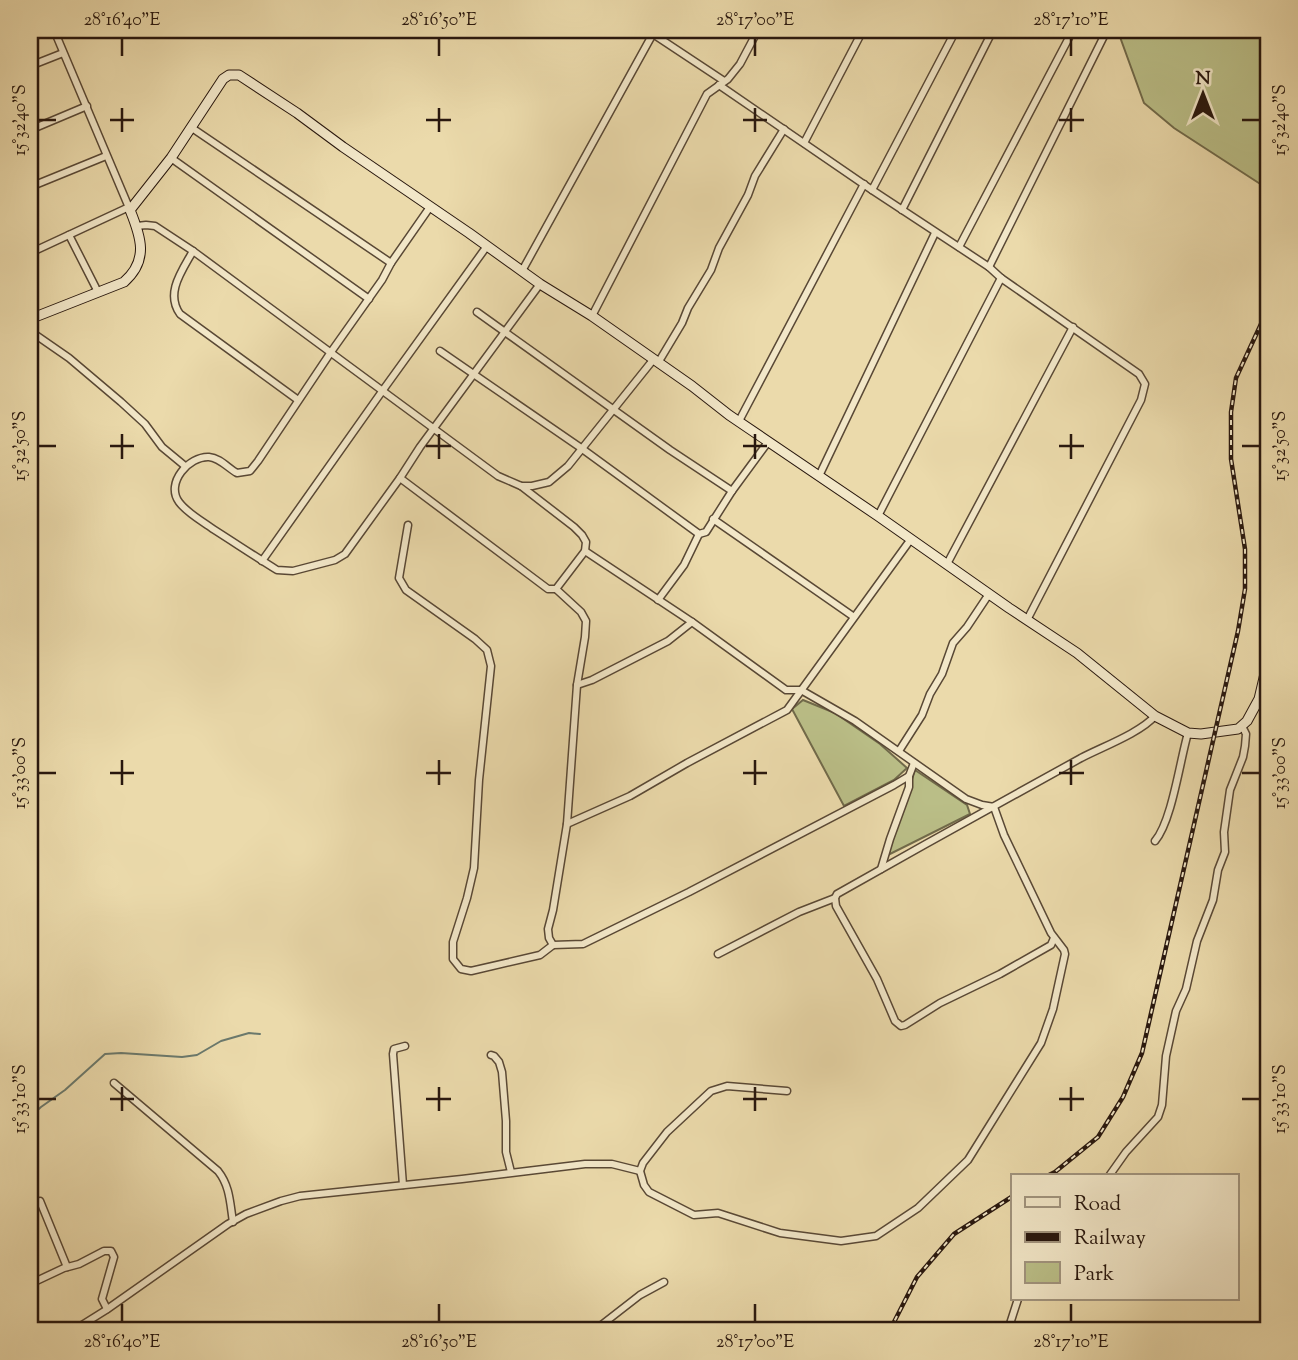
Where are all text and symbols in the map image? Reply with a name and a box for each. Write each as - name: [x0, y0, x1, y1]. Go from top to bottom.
- text: 28°16'40"E: [84, 8, 160, 34]
- text: 28°16'50"E: [401, 8, 477, 34]
- text: 28°17'00"E: [716, 8, 794, 34]
- text: 28°17'10"E: [1033, 8, 1109, 34]
- north arrow: [1168, 60, 1238, 130]
- text: N: [1195, 66, 1211, 93]
- text: 15°32'40"S: [8, 84, 34, 156]
- text: 15°32'40"S: [1268, 84, 1294, 156]
- text: 15°32'50"S: [8, 411, 34, 481]
- text: 15°32'50"S: [1268, 411, 1294, 481]
- text: 15°33'00"S: [8, 737, 34, 809]
- text: 15°33'00"S: [1268, 737, 1294, 809]
- text: 15°33'10"S: [8, 1064, 34, 1134]
- text: 15°33'10"S: [1268, 1064, 1294, 1134]
- legend: [1011, 1174, 1238, 1300]
- text: Road: [1074, 1190, 1121, 1220]
- text: Railway: [1074, 1224, 1146, 1254]
- text: Park: [1074, 1260, 1115, 1290]
- text: 28°16'40"E: [84, 1330, 160, 1356]
- text: 28°16'50"E: [401, 1330, 477, 1356]
- text: 28°17'00"E: [716, 1330, 794, 1356]
- text: 28°17'10"E: [1033, 1330, 1109, 1356]

